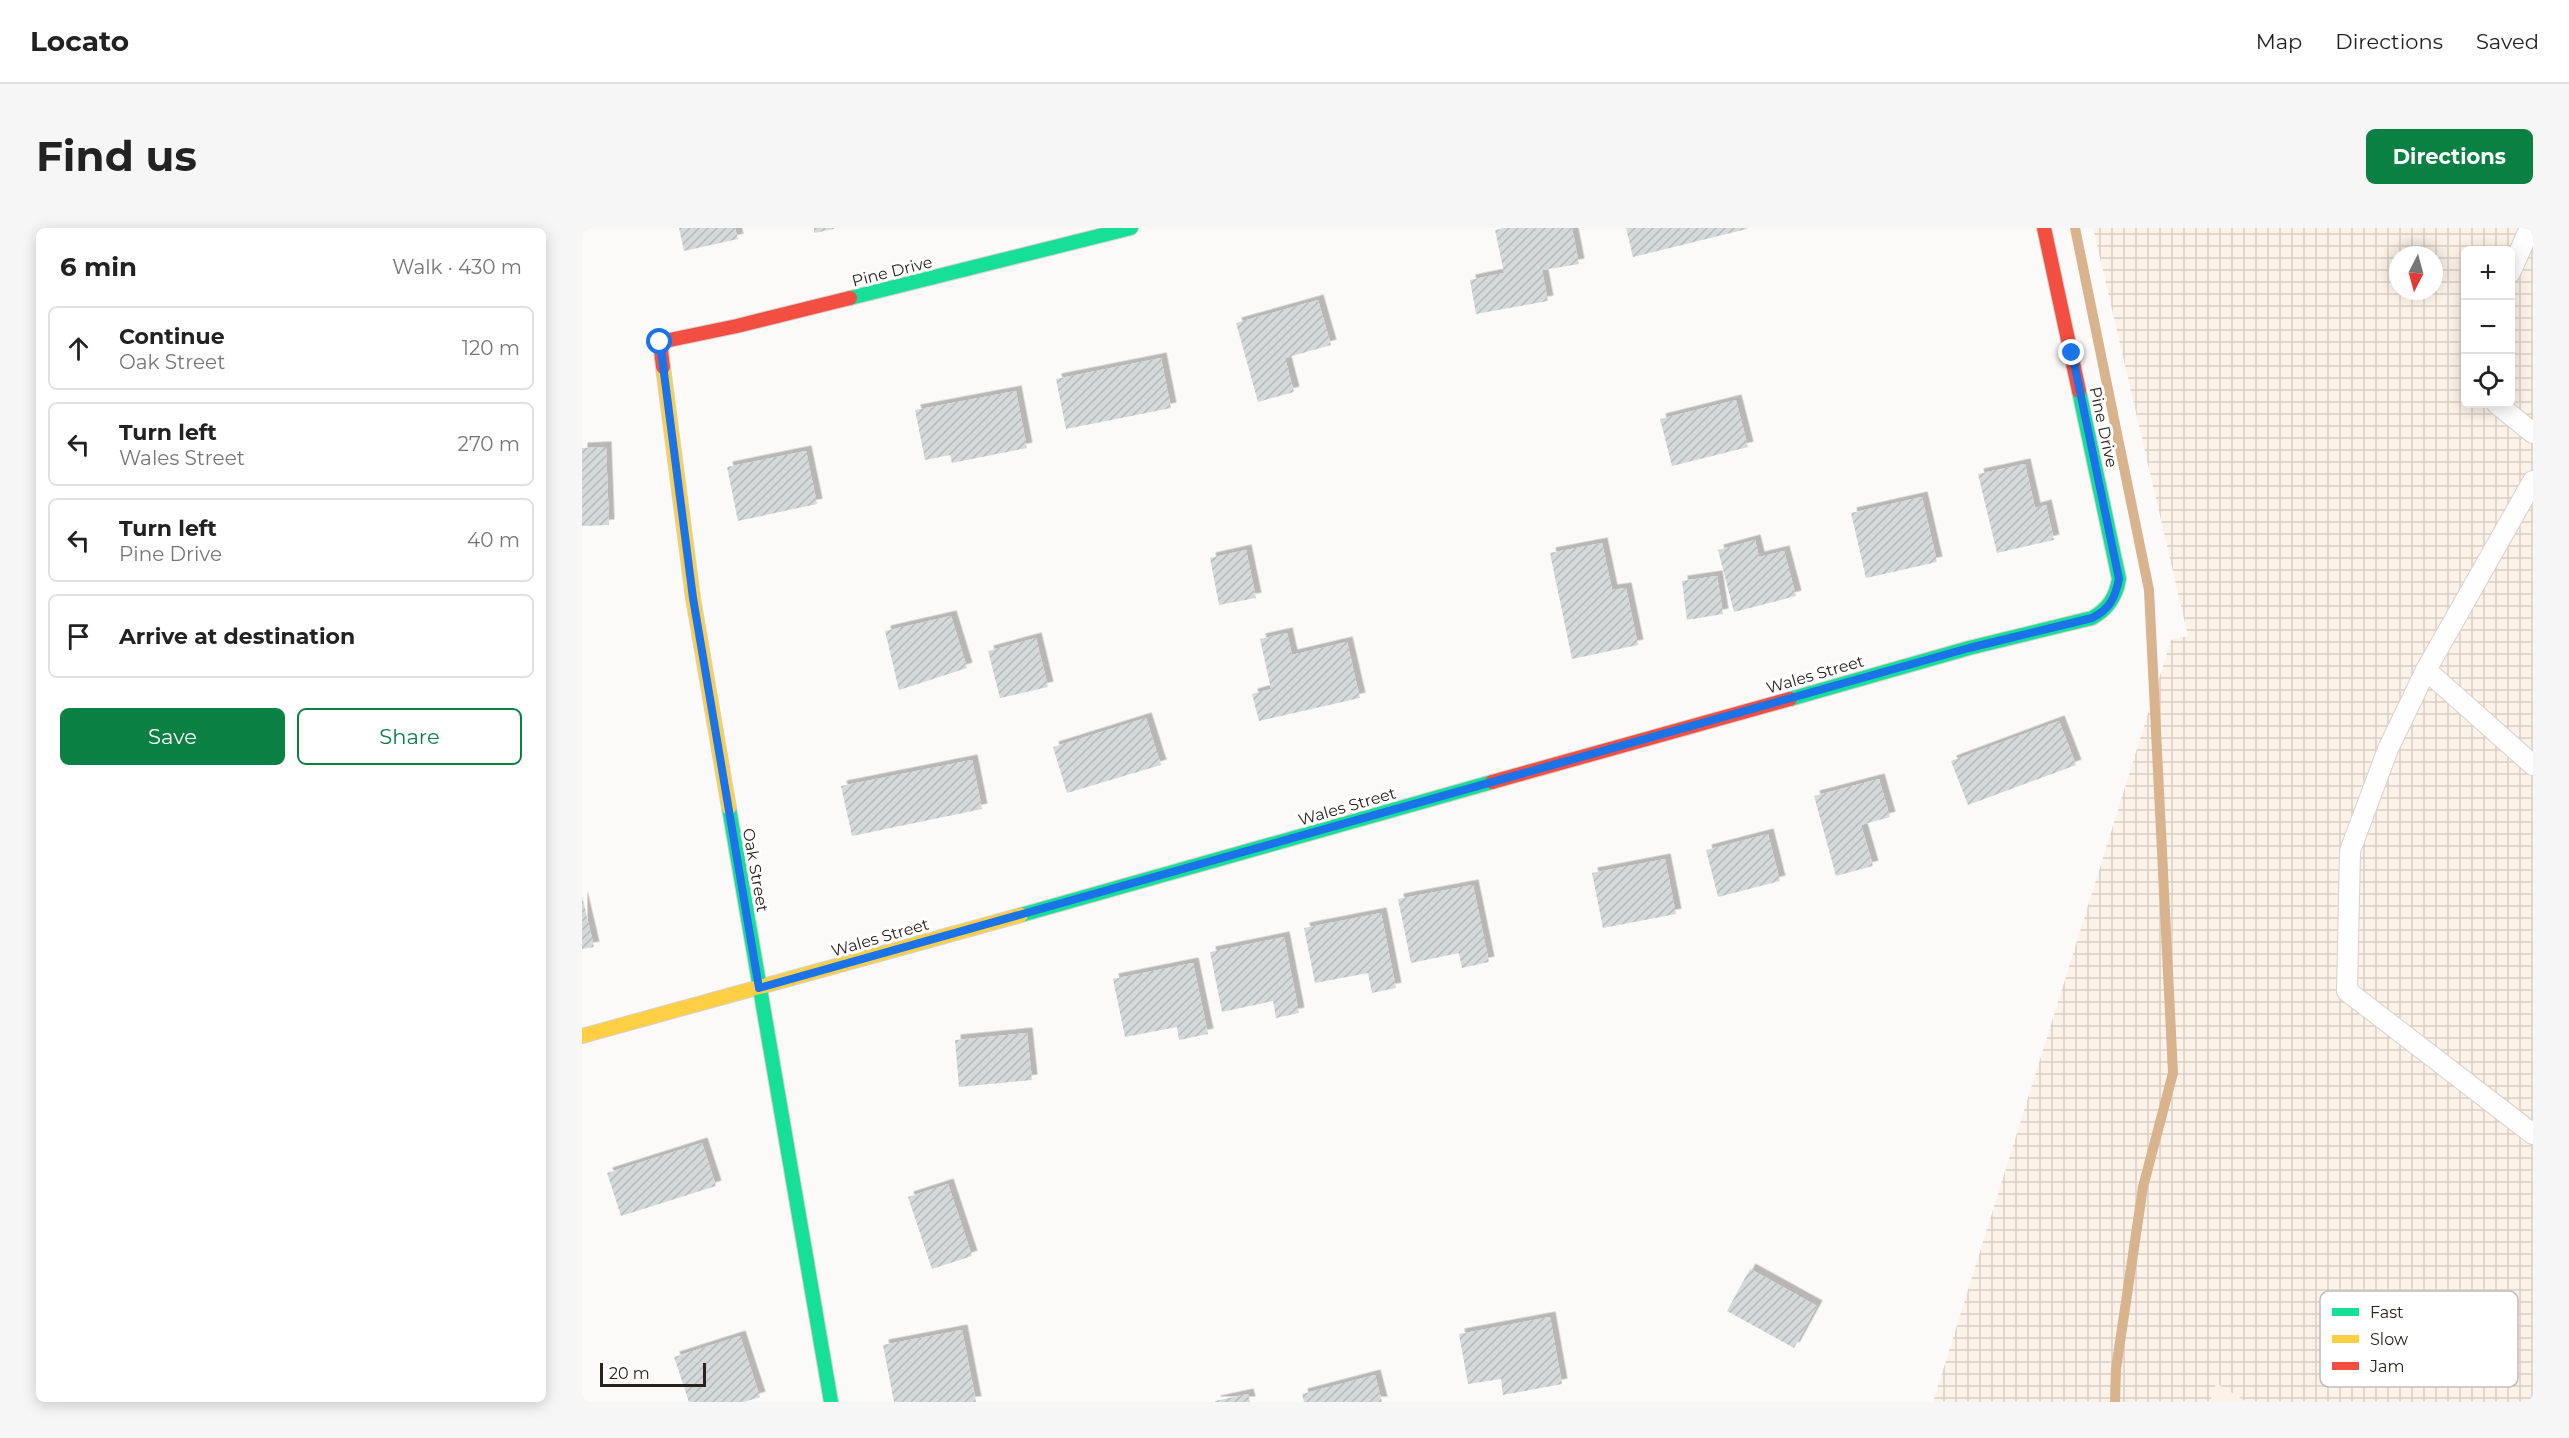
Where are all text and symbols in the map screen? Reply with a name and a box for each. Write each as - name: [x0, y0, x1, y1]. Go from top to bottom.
- text: Locato: [30, 24, 129, 58]
- text: Map: [2256, 29, 2302, 54]
- text: Directions: [2335, 29, 2443, 54]
- text: Saved: [2476, 29, 2539, 54]
- button: Directions: [2366, 129, 2533, 184]
- text: Find us: [36, 130, 197, 182]
- north arrow: [2389, 246, 2443, 300]
- map controls: [2461, 246, 2515, 408]
- button: +: [2461, 246, 2515, 300]
- text: 6 min: [60, 251, 137, 283]
- street label: Pine Drive: [850, 252, 934, 291]
- text: Walk · 430 m: [392, 255, 522, 279]
- button: −: [2461, 300, 2515, 354]
- text: Continue: [119, 323, 225, 350]
- route start: [646, 328, 672, 354]
- icon: ahead: [62, 332, 95, 365]
- text: 120 m: [462, 336, 520, 360]
- route end: [2058, 339, 2084, 365]
- text: Oak Street: [119, 350, 225, 374]
- button: locate: [2461, 354, 2515, 408]
- street label: Pine Drive: [2086, 385, 2121, 469]
- text: Turn left: [119, 419, 217, 446]
- icon: left: [62, 428, 95, 461]
- text: 270 m: [458, 432, 520, 456]
- text: Wales Street: [119, 446, 245, 470]
- text: Turn left: [119, 515, 217, 542]
- icon: left: [62, 524, 95, 557]
- text: 40 m: [467, 528, 520, 552]
- text: Pine Drive: [119, 542, 222, 566]
- icon: arrive: [62, 620, 95, 653]
- text: Arrive at destination: [119, 623, 355, 650]
- street label: Wales Street: [1764, 651, 1867, 697]
- button: Save: [60, 708, 285, 765]
- button: Share: [297, 708, 522, 765]
- street label: Wales Street: [1296, 783, 1399, 829]
- street label: Oak Street: [739, 827, 772, 914]
- street label: Wales Street: [829, 914, 932, 960]
- legend: [2320, 1291, 2518, 1387]
- text: Fast: [2370, 1303, 2404, 1322]
- text: Slow: [2370, 1330, 2408, 1349]
- text: Jam: [2369, 1357, 2404, 1376]
- scale bar: [600, 1360, 706, 1388]
- text: 20 m: [609, 1364, 650, 1383]

